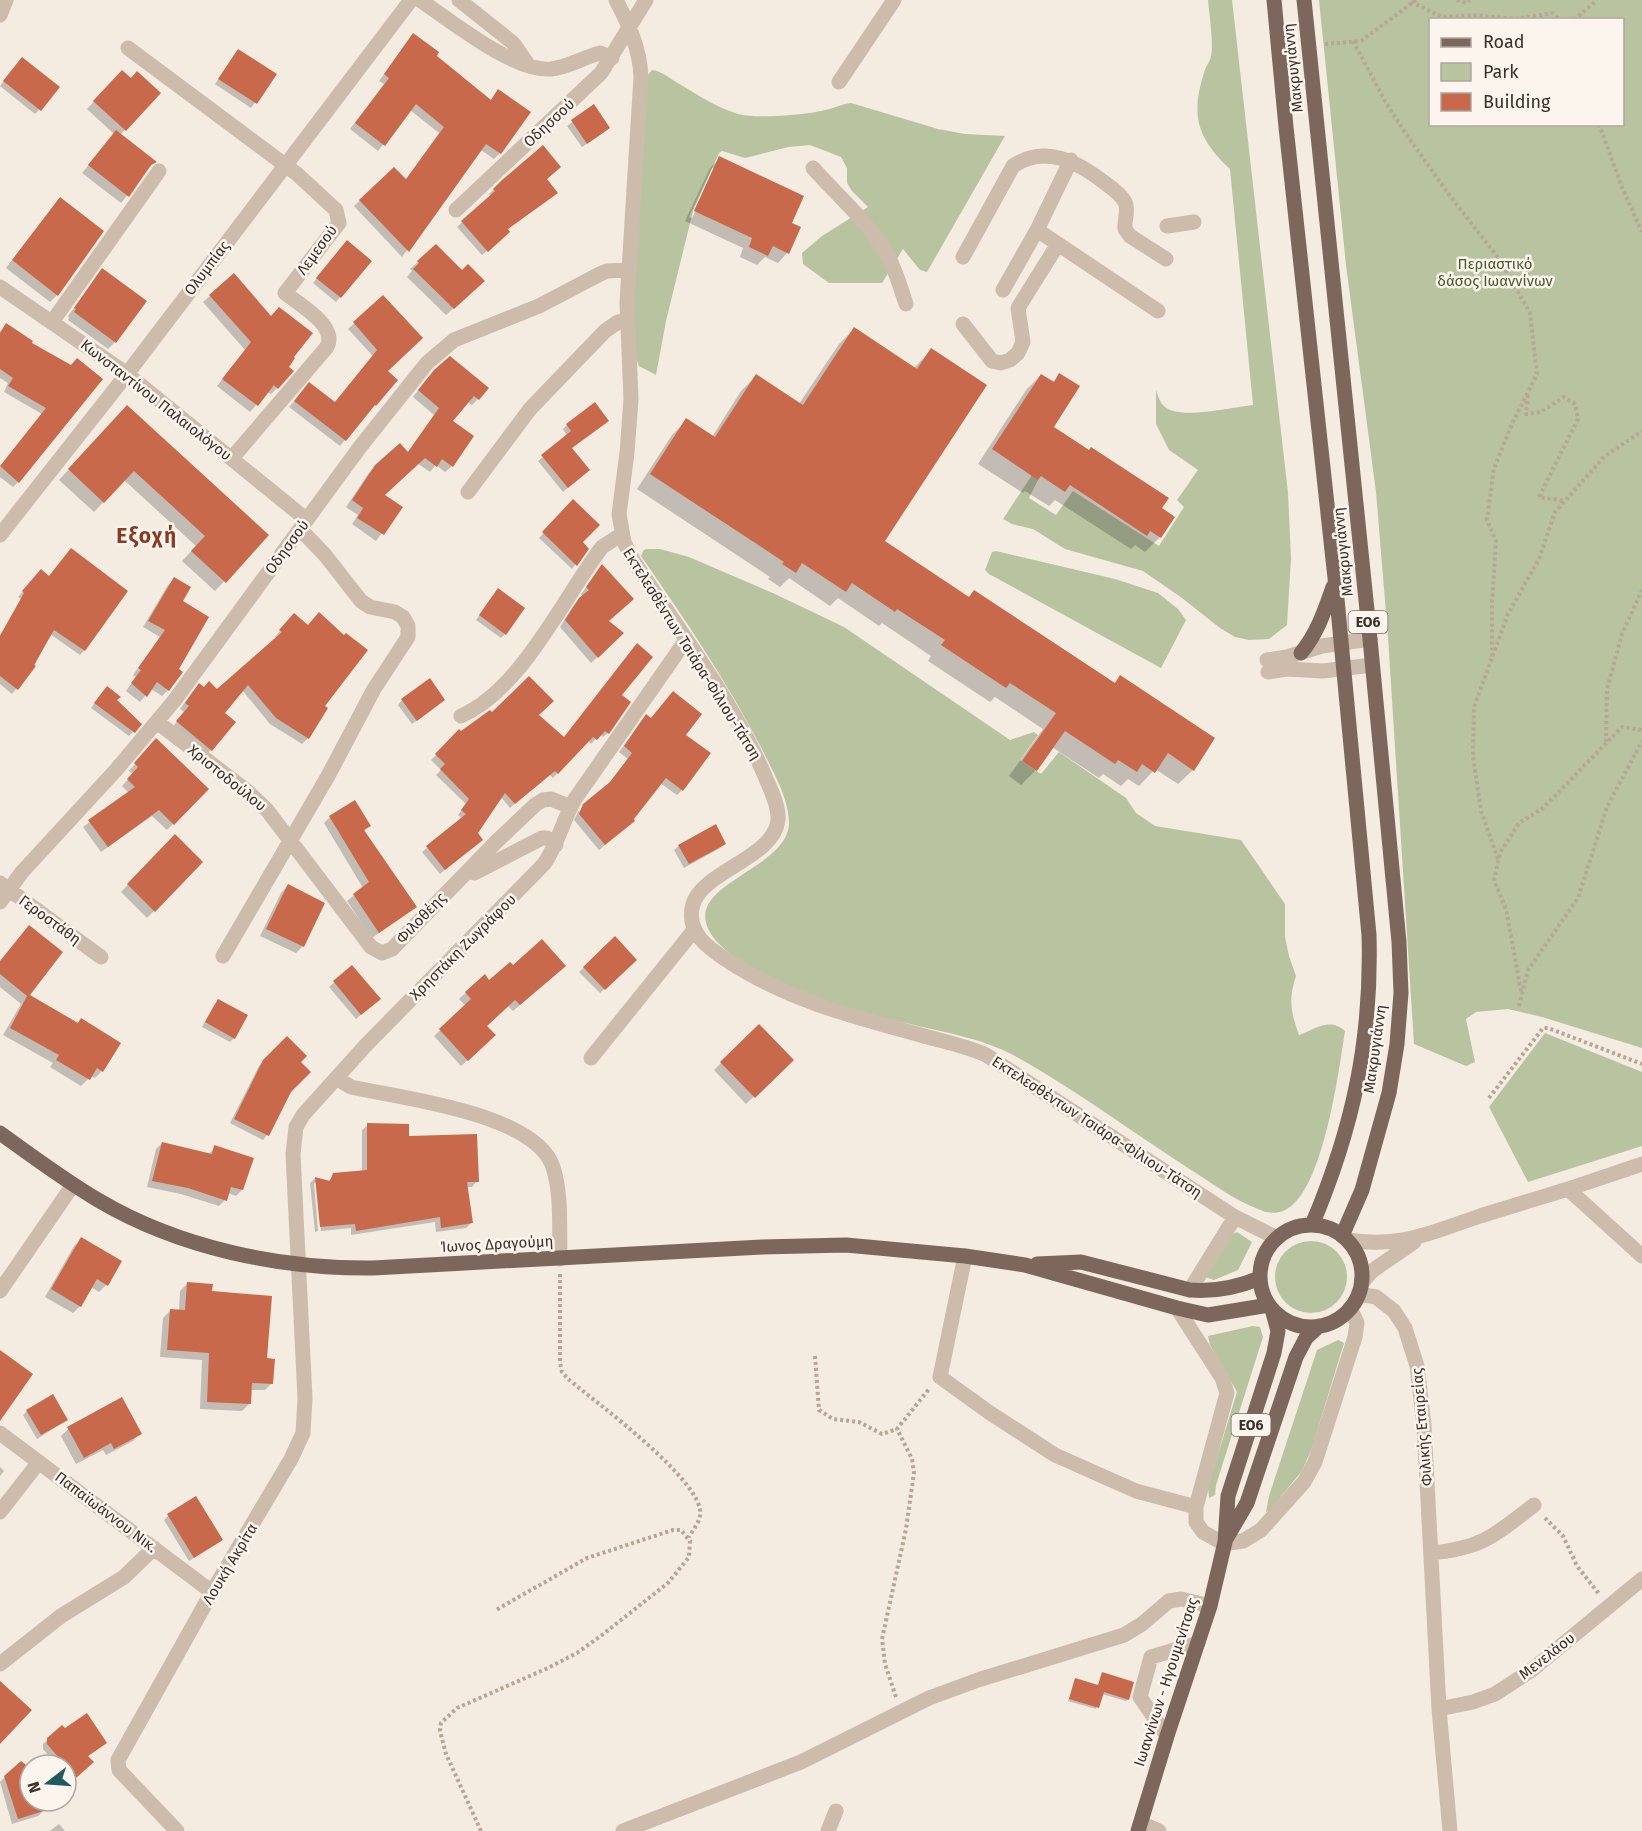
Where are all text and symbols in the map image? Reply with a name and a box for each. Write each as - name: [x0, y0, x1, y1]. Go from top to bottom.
- legend: [1429, 18, 1624, 126]
- street label: Μακρυγιάννη: [1279, 23, 1307, 113]
- text: Road: [1483, 31, 1525, 53]
- text: Park: [1483, 61, 1519, 83]
- text: Building: [1483, 91, 1551, 113]
- street label: Οδησσού: [520, 95, 578, 151]
- street label: Λεμεσού: [293, 222, 341, 278]
- street label: Ολυμπίας: [181, 237, 233, 299]
- park label: Περιαστικό δάσος Ιωαννίνων: [1437, 255, 1554, 290]
- street label: Κωνσταντίνου Παλαιολόγου: [77, 336, 235, 464]
- street label: Μακρυγιάννη: [1329, 507, 1357, 597]
- street label: Οδησσού: [261, 516, 313, 578]
- district label: Εξοχή: [116, 523, 178, 549]
- street label: Εκτελεσθέντων Τσιάρα-Φίλιου-Τάτση: [619, 545, 765, 763]
- road number: ΕΟ6: [1348, 611, 1388, 633]
- street label: Χριστοδούλου: [184, 741, 270, 815]
- street label: Φιλοθέης: [392, 889, 450, 947]
- street label: Χρηστάκη Ζωγράφου: [406, 890, 520, 1004]
- street label: Γεροστάθη: [16, 892, 84, 948]
- street label: Μακρυγιάννη: [1360, 1003, 1390, 1095]
- street label: Εκτελεσθέντων Τσιάρα-Φίλιου-Τάτση: [989, 1052, 1205, 1202]
- street label: Ίωνος Δραγούμη: [440, 1232, 554, 1256]
- street label: Φιλικής Εταιρείας: [1408, 1367, 1436, 1487]
- road number: ΕΟ6: [1232, 1414, 1270, 1436]
- street label: Παπαϊωάννου Νικ.: [51, 1468, 161, 1556]
- street label: Λουκή Ακρίτα: [199, 1520, 261, 1608]
- street label: Ιωαννίνων - Ηγουμενίτσας: [1130, 1595, 1202, 1769]
- street label: Μενελάου: [1515, 1629, 1579, 1683]
- north arrow: [18, 1753, 78, 1813]
- text: N: [23, 1779, 45, 1795]

